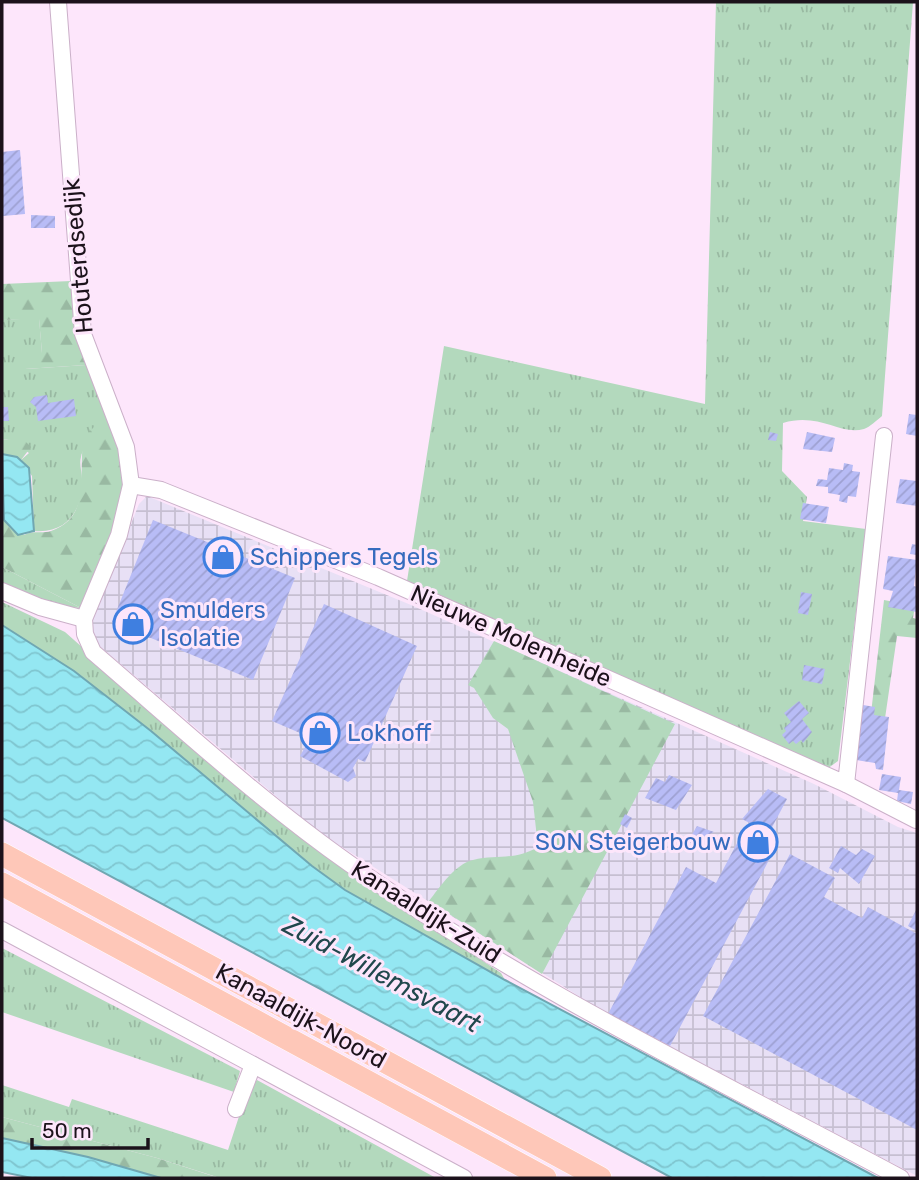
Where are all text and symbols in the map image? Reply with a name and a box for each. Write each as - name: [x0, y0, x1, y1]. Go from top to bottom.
- street label: Houterdsedijk: [57, 177, 99, 335]
- shop icon: Schippers Tegels: [202, 536, 244, 578]
- place label: Schippers Tegels: [250, 543, 438, 571]
- street label: Nieuwe Molenheide: [406, 579, 616, 693]
- place label: Smulders Isolatie: [160, 596, 266, 652]
- shop icon: Smulders Isolatie: [112, 603, 154, 645]
- shop icon: Lokhoff: [299, 712, 341, 754]
- place label: Lokhoff: [347, 719, 432, 747]
- shop icon: SON Steigerbouw: [737, 821, 779, 863]
- place label: SON Steigerbouw: [535, 828, 731, 856]
- street label: Kanaaldijk-Zuid: [346, 855, 506, 969]
- water label: Zuid-Willemsvaart: [277, 909, 487, 1040]
- street label: Kanaaldijk-Noord: [211, 958, 391, 1074]
- scale bar: [32, 1106, 147, 1150]
- text: 50 m: [42, 1118, 92, 1143]

